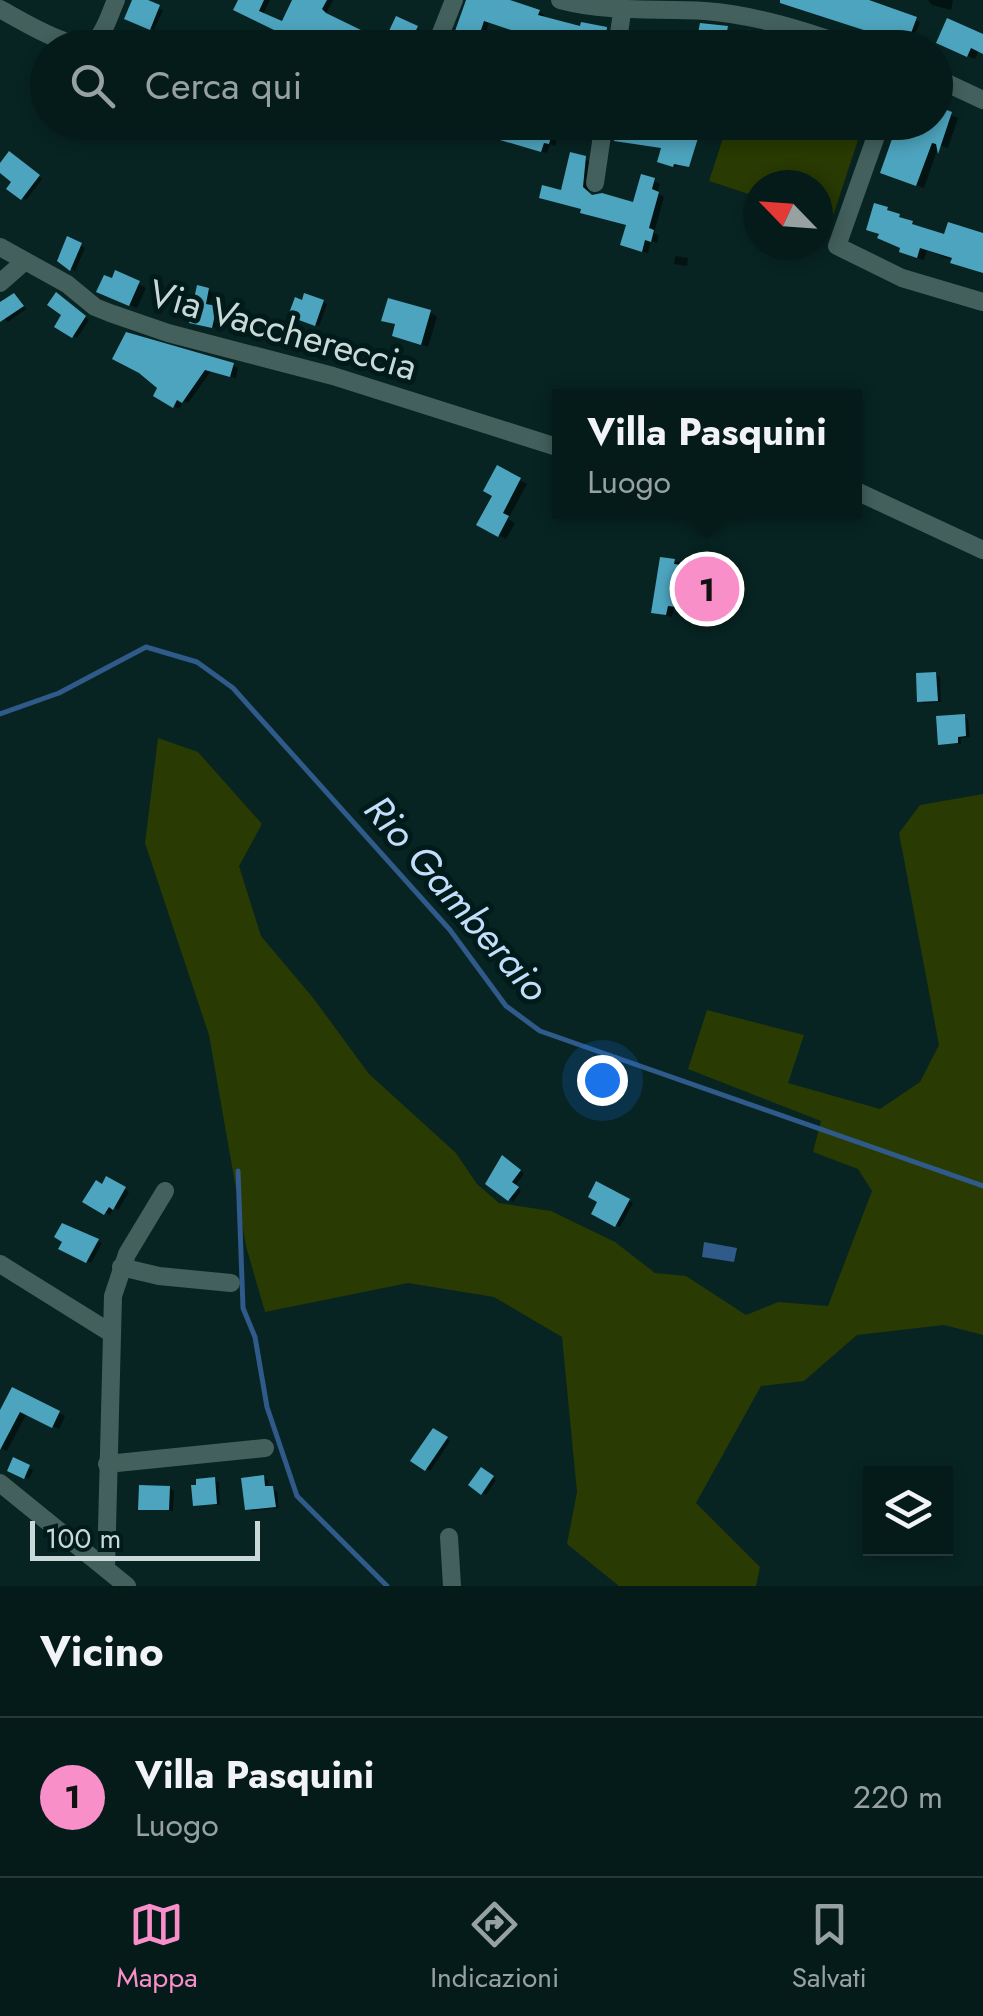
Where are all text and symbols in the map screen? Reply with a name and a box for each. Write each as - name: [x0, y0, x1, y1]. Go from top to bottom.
- search box: [30, 30, 953, 140]
- icon: search: [65, 58, 120, 113]
- text: Cerca qui: [145, 58, 302, 113]
- north arrow: [743, 170, 833, 260]
- street label: Via Vacchereccia: [143, 265, 424, 394]
- popup: [552, 389, 862, 519]
- text: Villa Pasquini: [587, 404, 827, 459]
- text: Luogo: [587, 459, 671, 505]
- pin: 1: [674, 552, 740, 626]
- water label: Rio Gamberaio: [351, 782, 563, 1014]
- your location: [577, 1055, 628, 1106]
- map controls: [863, 1466, 953, 1556]
- button: layers: [863, 1466, 953, 1556]
- scale bar: [30, 1516, 260, 1560]
- text: 100 m: [45, 1518, 121, 1559]
- text: Vicino: [40, 1621, 164, 1682]
- text: Villa Pasquini: [135, 1747, 374, 1802]
- text: 1: [64, 1774, 81, 1820]
- text: 220 m: [853, 1774, 943, 1820]
- text: Luogo: [135, 1802, 219, 1848]
- tab: Mappa: [116, 1897, 198, 1998]
- tab: Indicazioni: [430, 1897, 559, 1998]
- tab: Salvati: [792, 1897, 867, 1998]

